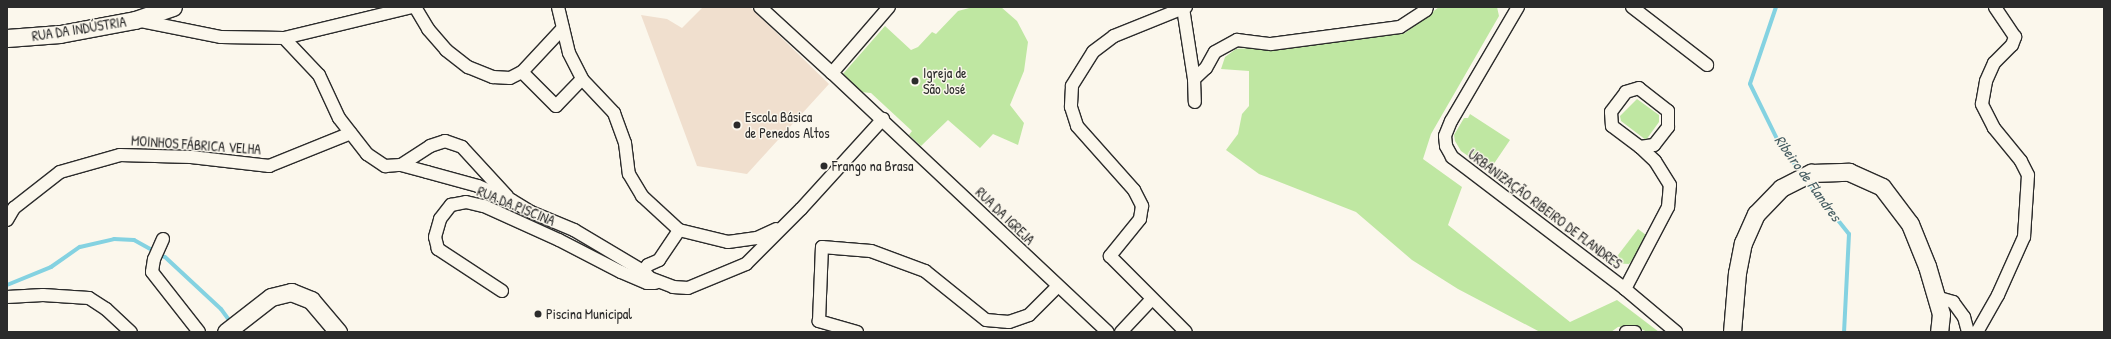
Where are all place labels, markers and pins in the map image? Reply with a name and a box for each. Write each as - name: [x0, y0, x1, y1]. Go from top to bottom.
- place label: Igreja de São José: [923, 65, 967, 98]
- marker: Igreja de São José: [910, 76, 920, 86]
- place label: Escola Básica de Penedos Altos: [745, 109, 830, 142]
- marker: Escola Básica de Penedos Altos: [732, 120, 742, 130]
- place label: Frango na Brasa: [832, 158, 913, 174]
- marker: Frango na Brasa: [819, 161, 829, 171]
- place label: Piscina Municipal: [546, 306, 632, 322]
- marker: Piscina Municipal: [533, 309, 543, 319]

